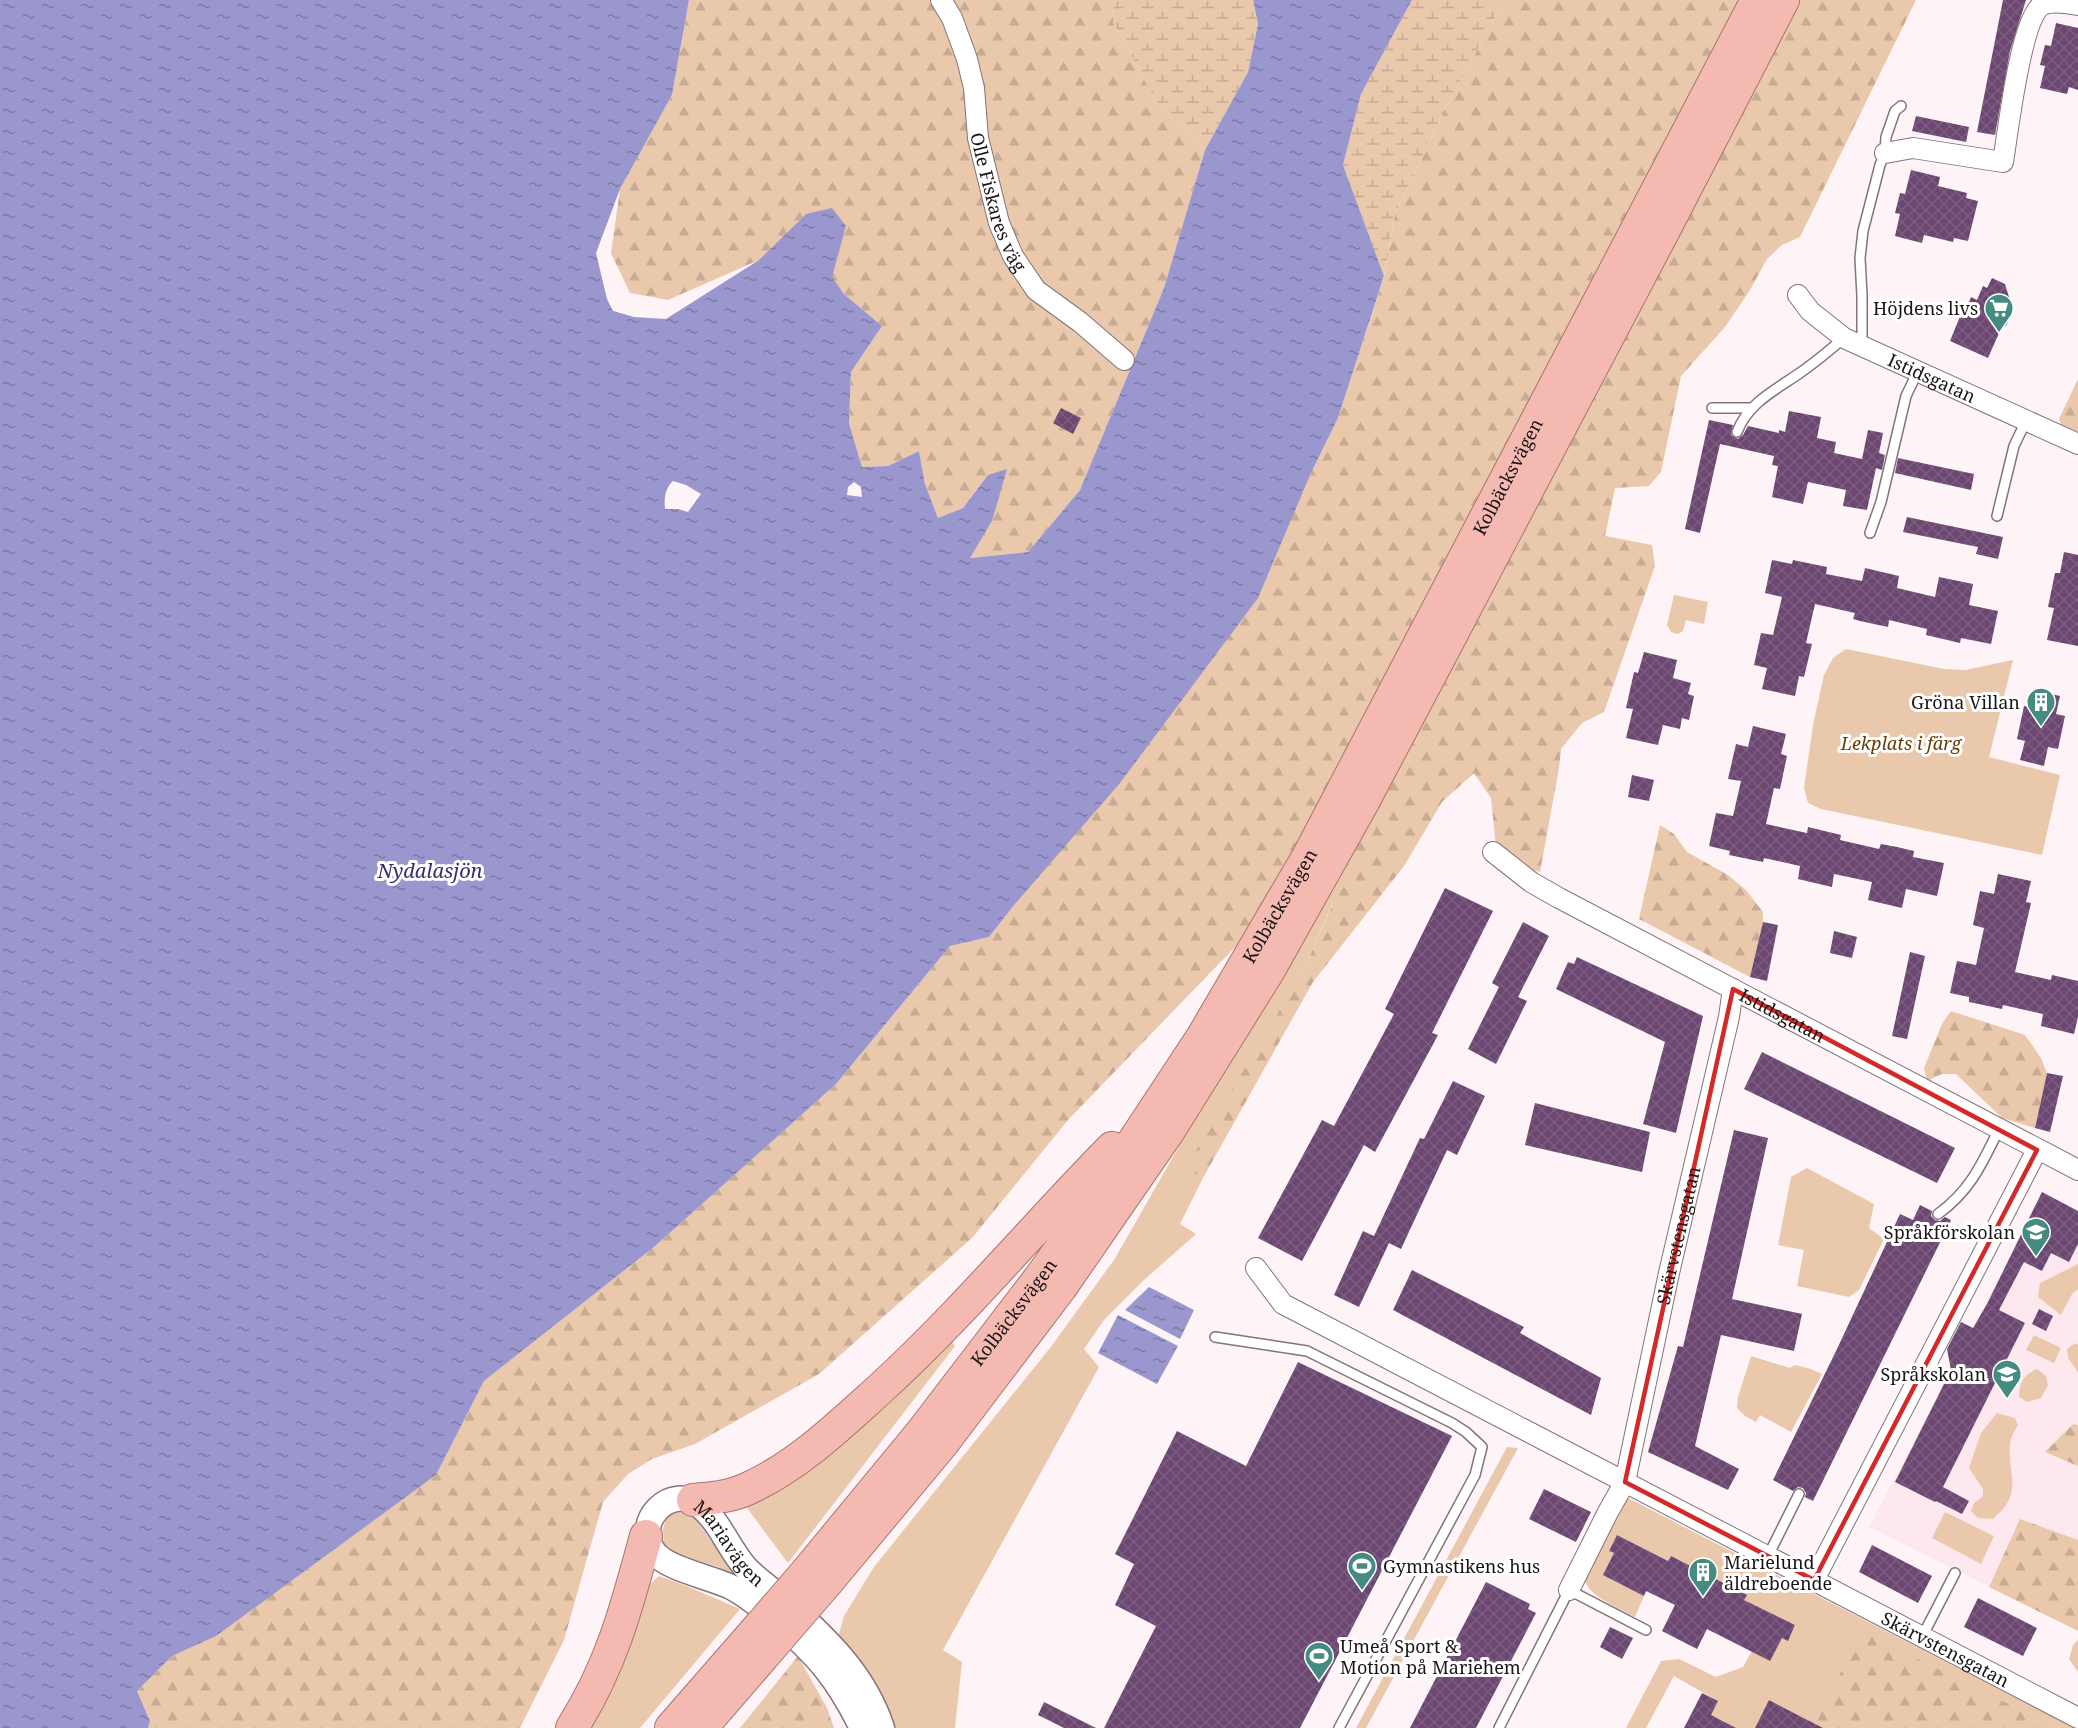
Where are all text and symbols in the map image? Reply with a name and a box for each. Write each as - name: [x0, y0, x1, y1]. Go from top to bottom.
- street label: Olle Fiskares väg: [965, 130, 1032, 277]
- supermarket icon: Höjdens livs: [1983, 292, 2015, 334]
- place label: Höjdens livs: [1873, 296, 1978, 320]
- street label: Istidsgatan: [1884, 348, 1980, 408]
- street label: Kolbäcksvägen: [1467, 414, 1548, 539]
- building icon: Gröna Villan: [2025, 686, 2057, 728]
- place label: Gröna Villan: [1911, 690, 2020, 714]
- park label: Lekplats i färg: [1840, 731, 1962, 755]
- street label: Kolbäcksvägen: [1236, 844, 1322, 967]
- water label: Nydalasjön: [376, 857, 483, 884]
- street label: Istidsgatan: [1735, 983, 1830, 1048]
- street label: Skärvstensgatan: [1651, 1163, 1706, 1307]
- school or university icon: Språkförskolan: [2020, 1216, 2052, 1258]
- place label: Språkförskolan: [1884, 1220, 2015, 1244]
- street label: Kolbäcksvägen: [965, 1254, 1062, 1371]
- school or university icon: Språkskolan: [1991, 1358, 2023, 1400]
- place label: Språkskolan: [1880, 1362, 1986, 1386]
- street label: Mariavägen: [689, 1494, 770, 1592]
- sports icon: Gymnastikens hus: [1346, 1550, 1378, 1592]
- place label: Marielund äldreboende: [1724, 1550, 1832, 1595]
- place label: Gymnastikens hus: [1383, 1554, 1540, 1578]
- building icon: Marielund äldreboende: [1687, 1556, 1719, 1598]
- street label: Skärvstensgatan: [1877, 1606, 2014, 1692]
- place label: Umeå Sport & Motion på Mariehem: [1340, 1634, 1521, 1679]
- sports icon: Umeå Sport & Motion på Mariehem: [1303, 1640, 1335, 1682]

